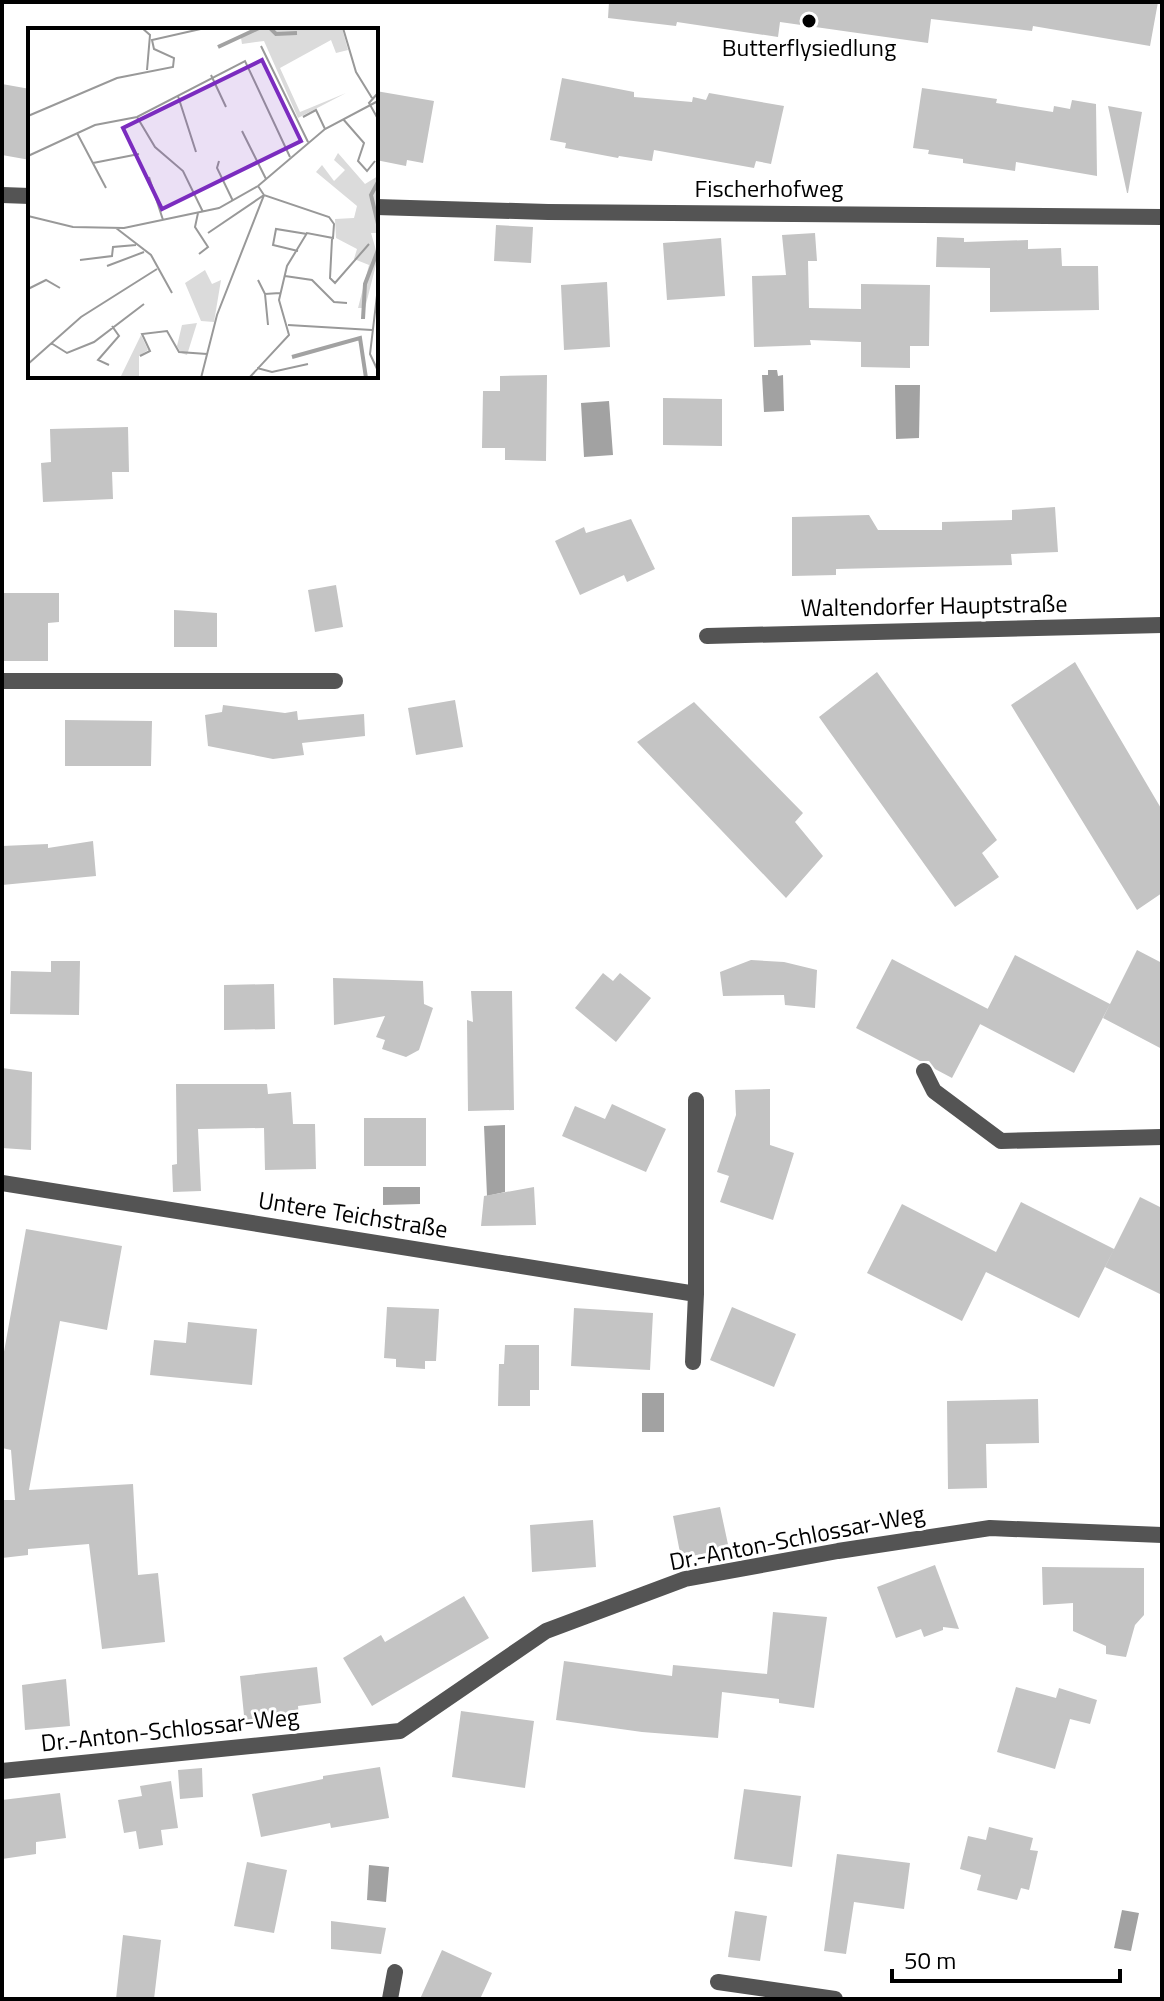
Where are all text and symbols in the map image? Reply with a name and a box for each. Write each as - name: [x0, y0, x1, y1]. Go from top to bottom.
- marker: Butterflysiedlung: [800, 12, 818, 30]
- inset map: [28, 28, 378, 378]
- place label: Butterflysiedlung: [722, 29, 896, 65]
- street label: Fischerhofweg: [695, 170, 843, 206]
- street label: Waltendorfer Hauptstraße: [800, 585, 1068, 625]
- street label: Untere Teichstraße: [256, 1181, 450, 1247]
- street label: Dr.-Anton-Schlossar-Weg: [666, 1495, 928, 1579]
- street label: Dr.-Anton-Schlossar-Weg: [39, 1698, 301, 1760]
- scale bar: [892, 1933, 1120, 1983]
- text: 50 m: [904, 1942, 956, 1978]

